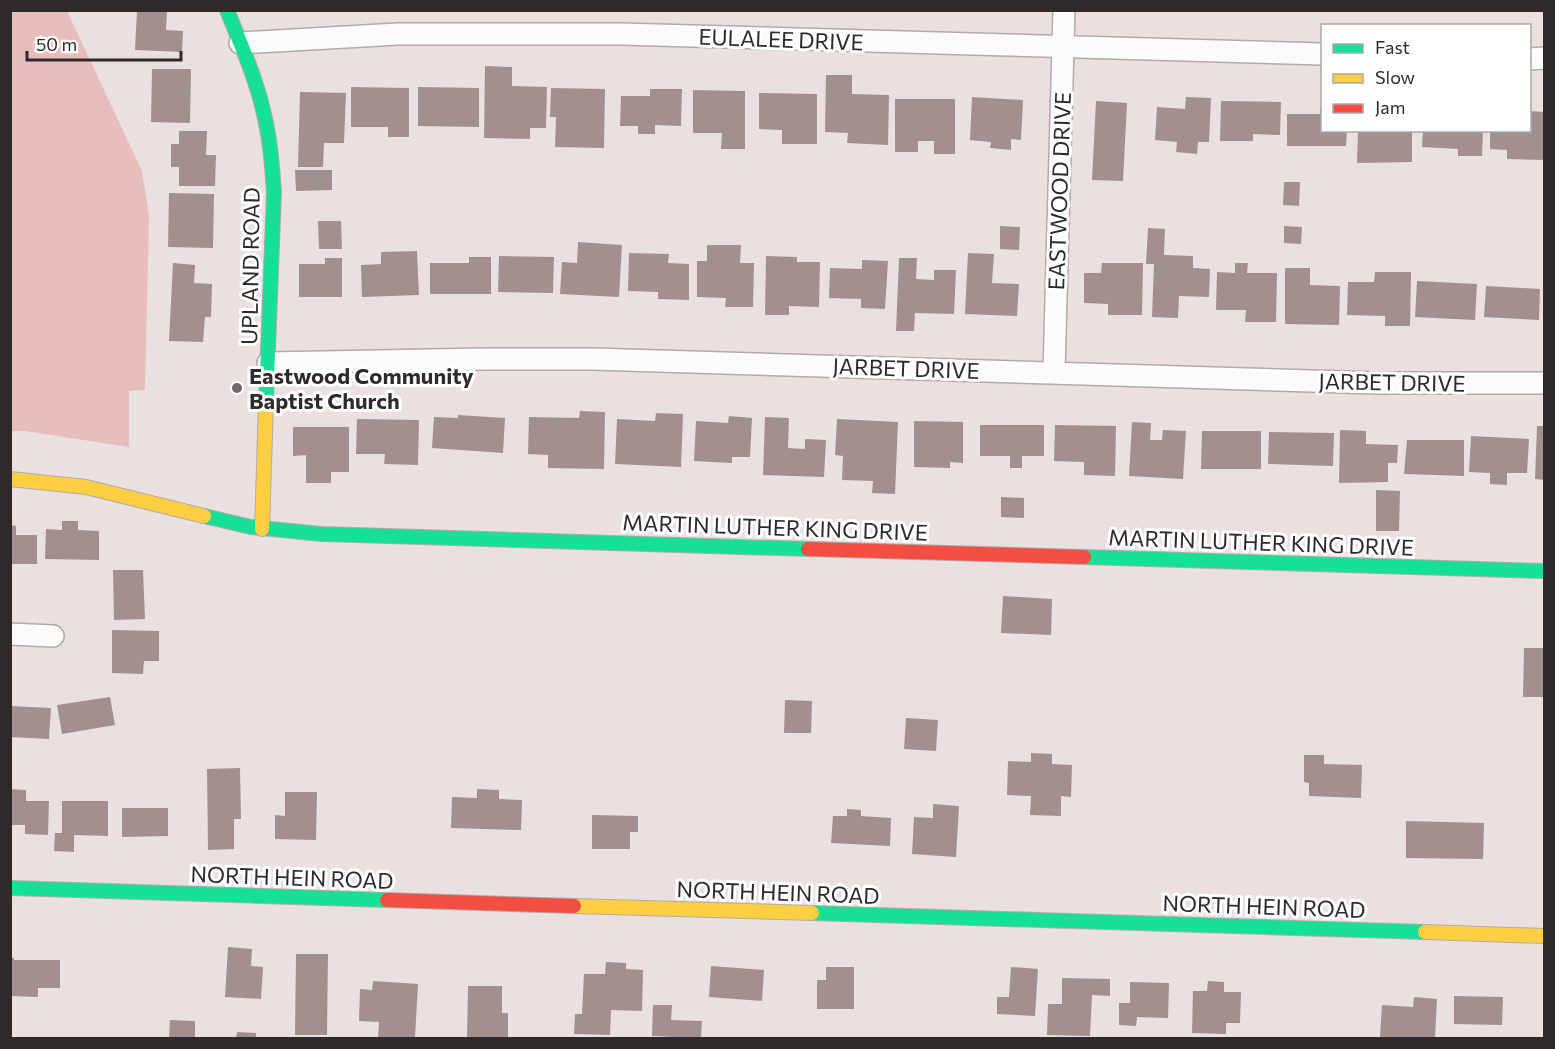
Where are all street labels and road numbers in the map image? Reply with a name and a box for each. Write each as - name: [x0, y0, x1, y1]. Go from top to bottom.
- street label: EULALEE DRIVE: [698, 23, 864, 55]
- street label: EASTWOOD DRIVE: [1042, 91, 1076, 291]
- street label: UPLAND ROAD: [235, 187, 265, 345]
- street label: JARBET DRIVE: [832, 352, 980, 384]
- street label: JARBET DRIVE: [1318, 367, 1466, 397]
- street label: MARTIN LUTHER KING DRIVE: [622, 508, 928, 546]
- street label: MARTIN LUTHER KING DRIVE: [1108, 523, 1414, 561]
- street label: NORTH HEIN ROAD: [190, 860, 394, 894]
- street label: NORTH HEIN ROAD: [676, 875, 880, 909]
- street label: NORTH HEIN ROAD: [1162, 889, 1366, 923]

